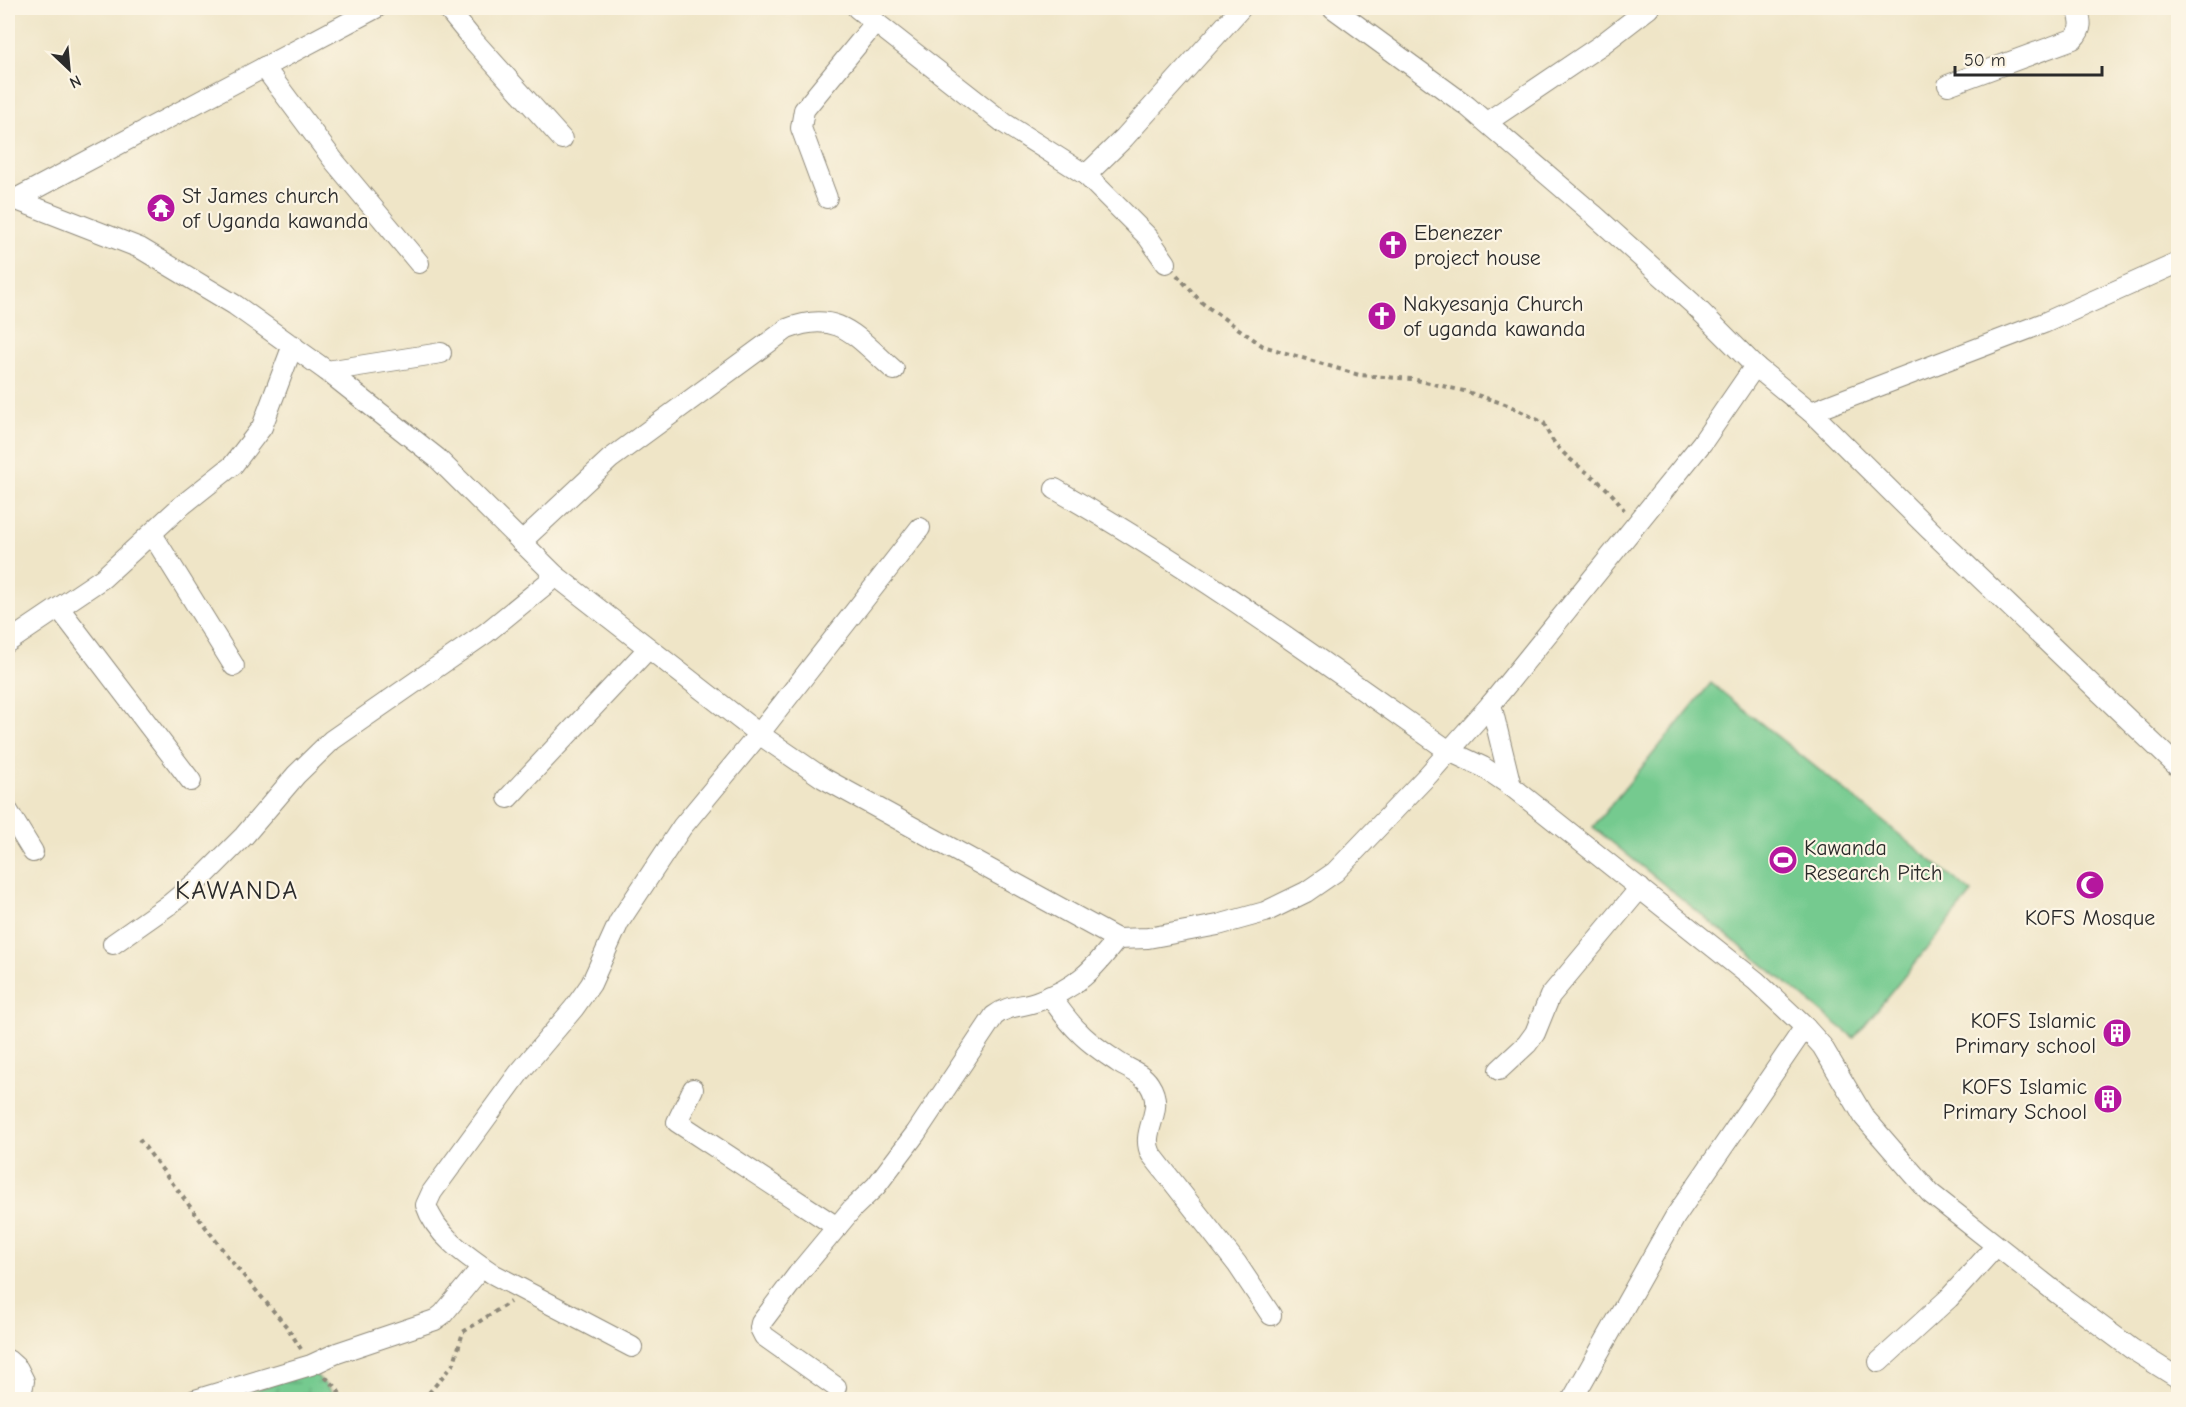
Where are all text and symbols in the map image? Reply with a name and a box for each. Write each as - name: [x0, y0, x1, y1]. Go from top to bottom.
- north arrow: [39, 39, 99, 99]
- scale bar: [1955, 39, 2102, 77]
- text: 50 m: [1964, 50, 2006, 71]
- text: N: [67, 71, 84, 92]
- place label: St James church of Uganda kawanda: [182, 183, 369, 234]
- temple icon: St James church of Uganda kawanda: [145, 192, 177, 224]
- place label: Ebenezer project house: [1414, 220, 1541, 271]
- church icon: Ebenezer project house: [1377, 229, 1409, 261]
- place label: Nakyesanja Church of uganda kawanda: [1403, 291, 1586, 342]
- church icon: Nakyesanja Church of uganda kawanda: [1366, 300, 1398, 332]
- place label: Kawanda Research Pitch: [1804, 835, 1943, 886]
- sports icon: Kawanda Research Pitch: [1767, 844, 1799, 876]
- mosque icon: KOFS Mosque: [2074, 869, 2106, 901]
- district label: KAWANDA: [175, 876, 299, 906]
- place label: KOFS Mosque: [2025, 905, 2155, 931]
- place label: KOFS Islamic Primary school: [1955, 1008, 2096, 1059]
- building icon: KOFS Islamic Primary school: [2101, 1017, 2133, 1049]
- place label: KOFS Islamic Primary School: [1943, 1074, 2087, 1125]
- building icon: KOFS Islamic Primary School: [2092, 1083, 2124, 1115]

